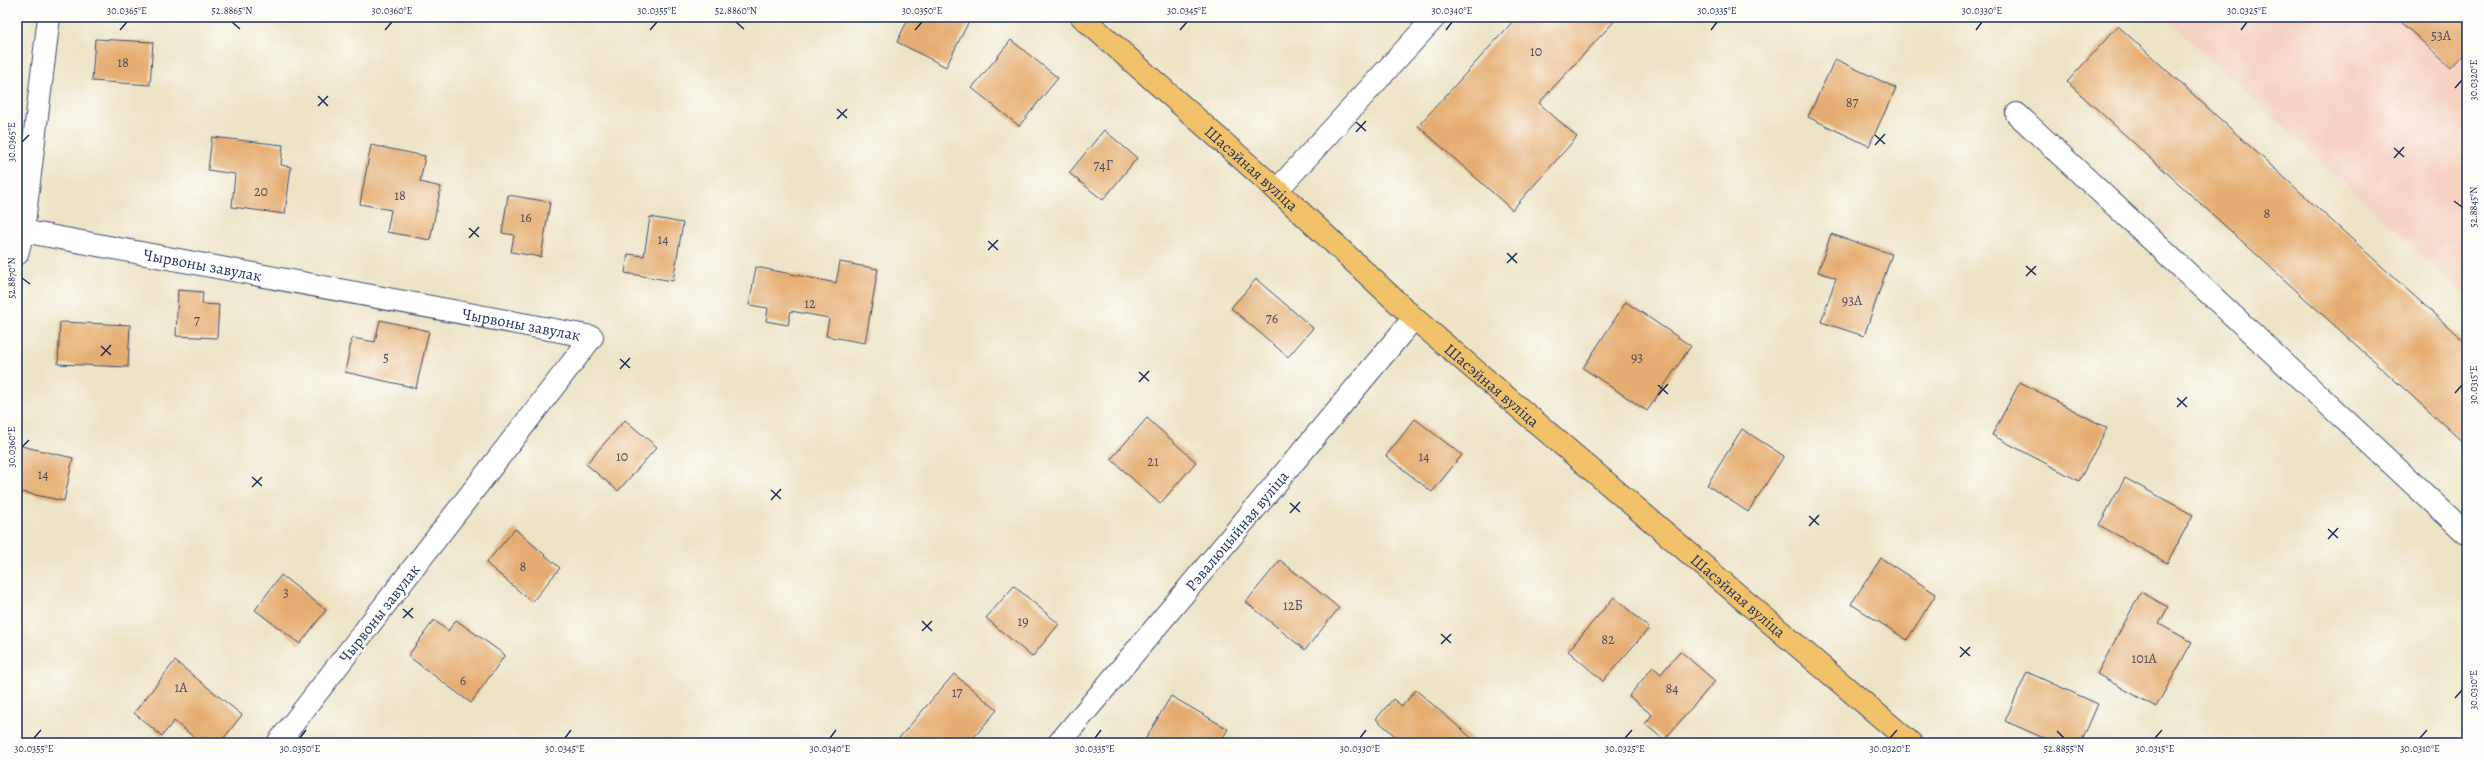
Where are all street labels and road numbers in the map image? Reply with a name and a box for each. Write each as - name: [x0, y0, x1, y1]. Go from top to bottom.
- street label: Шасэйная вуліца: [1199, 121, 1303, 217]
- street label: Чырвоны завулак: [142, 244, 264, 287]
- street label: Чырвоны завулак: [460, 303, 582, 347]
- street label: Шасэйная вуліца: [1439, 339, 1544, 433]
- street label: Рэвалюцыйная вуліца: [1180, 466, 1295, 596]
- street label: Шасэйная вуліца: [1685, 549, 1791, 644]
- street label: Чырвоны завулак: [334, 560, 425, 668]

